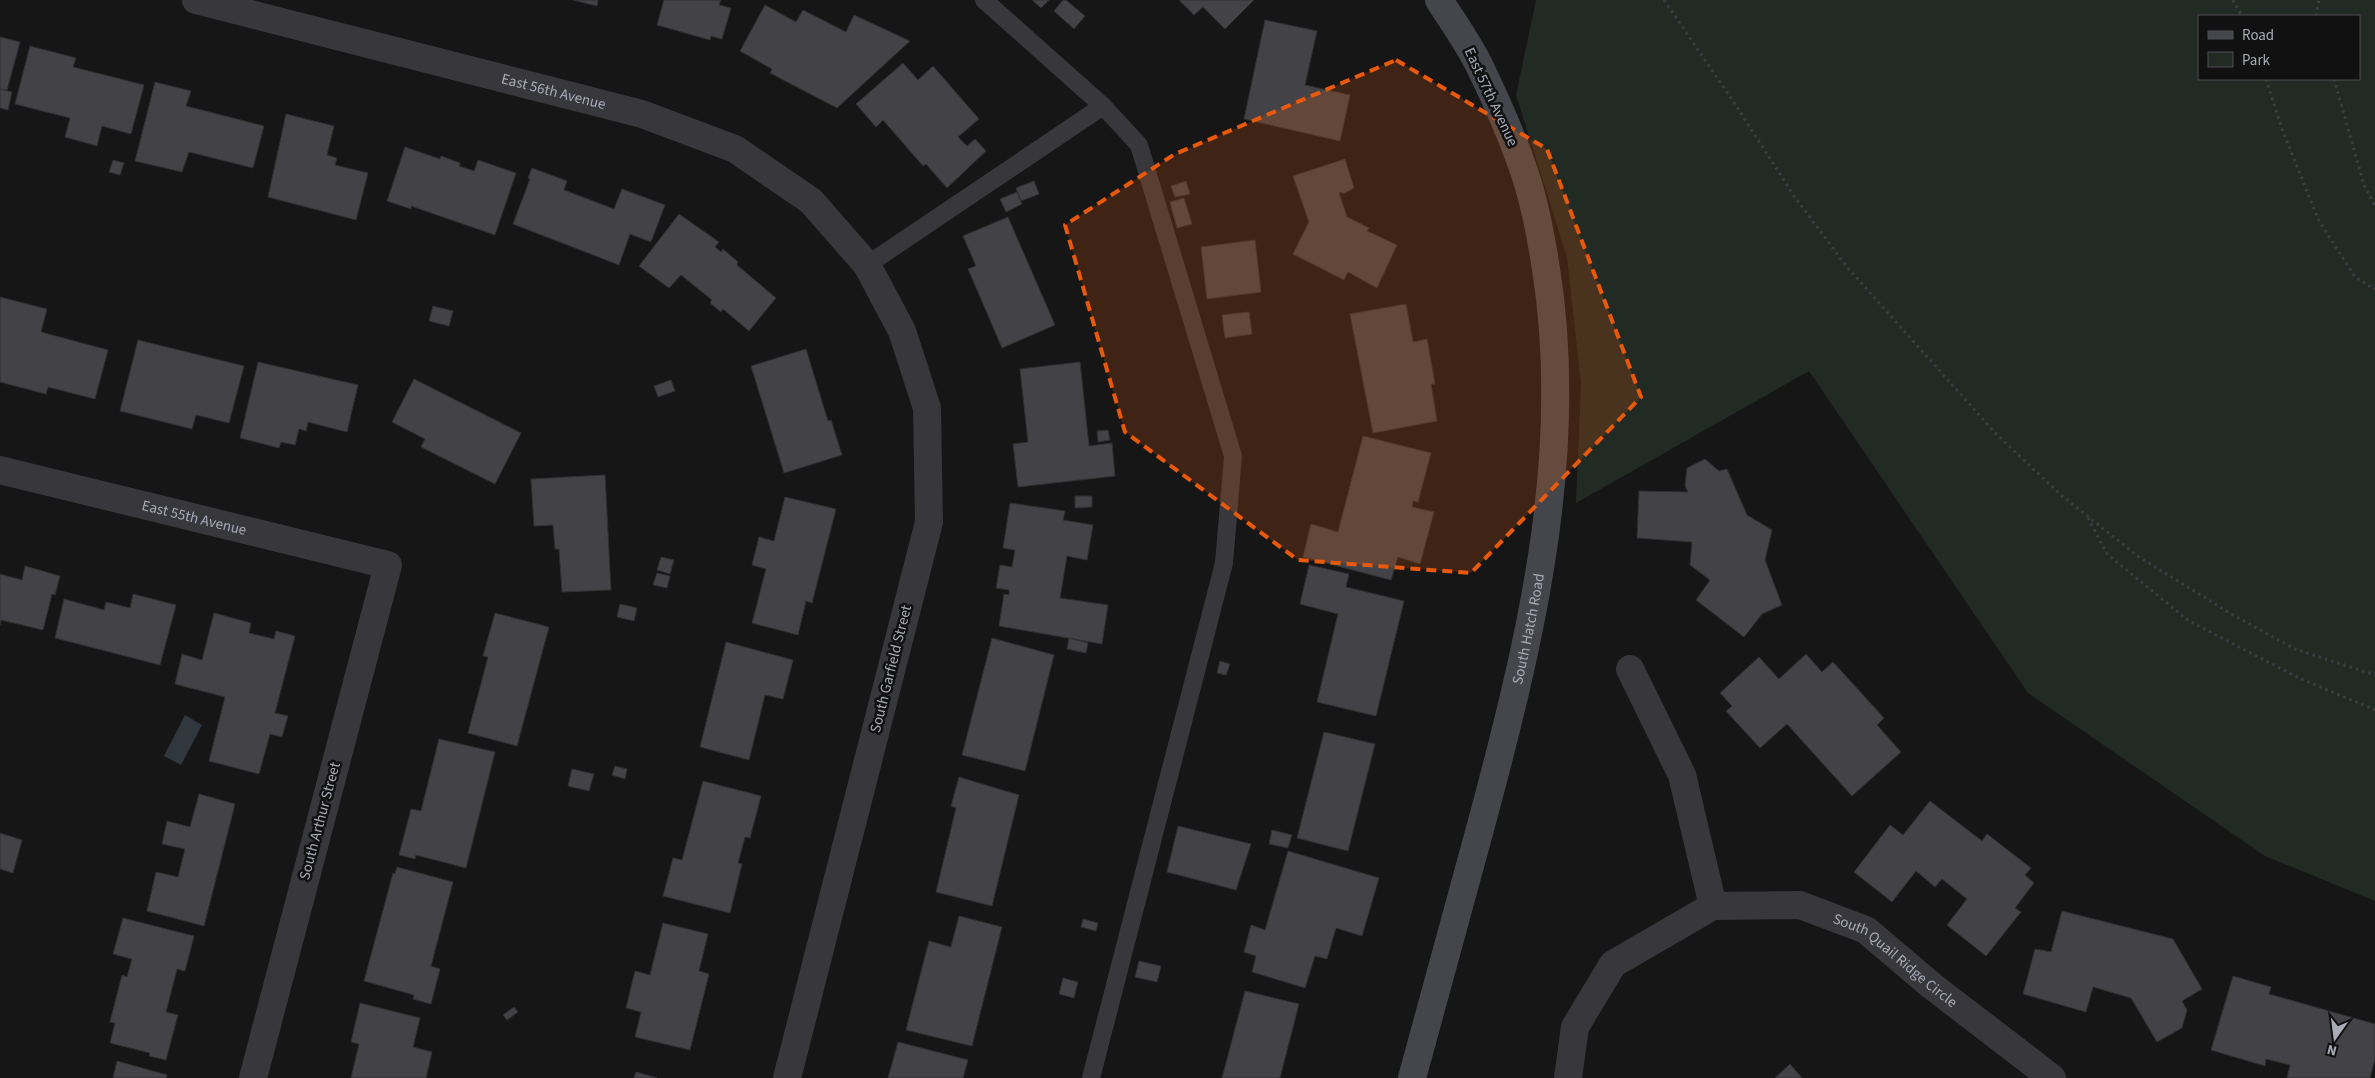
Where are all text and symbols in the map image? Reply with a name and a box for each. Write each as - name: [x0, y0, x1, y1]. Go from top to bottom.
- legend: [2198, 15, 2360, 80]
- text: Road: [2242, 25, 2274, 46]
- street label: East 57th Avenue: [1459, 44, 1523, 150]
- text: Park: [2242, 50, 2271, 71]
- street label: East 56th Avenue: [499, 68, 608, 115]
- street label: East 55th Avenue: [140, 495, 249, 540]
- street label: South Hatch Road: [1507, 572, 1549, 687]
- street label: South Garfield Street: [865, 603, 917, 735]
- street label: South Arthur Street: [294, 760, 346, 882]
- street label: South Quail Ridge Circle: [1830, 908, 1962, 1012]
- north arrow: [2310, 1013, 2360, 1063]
- text: N: [2325, 1039, 2339, 1060]

